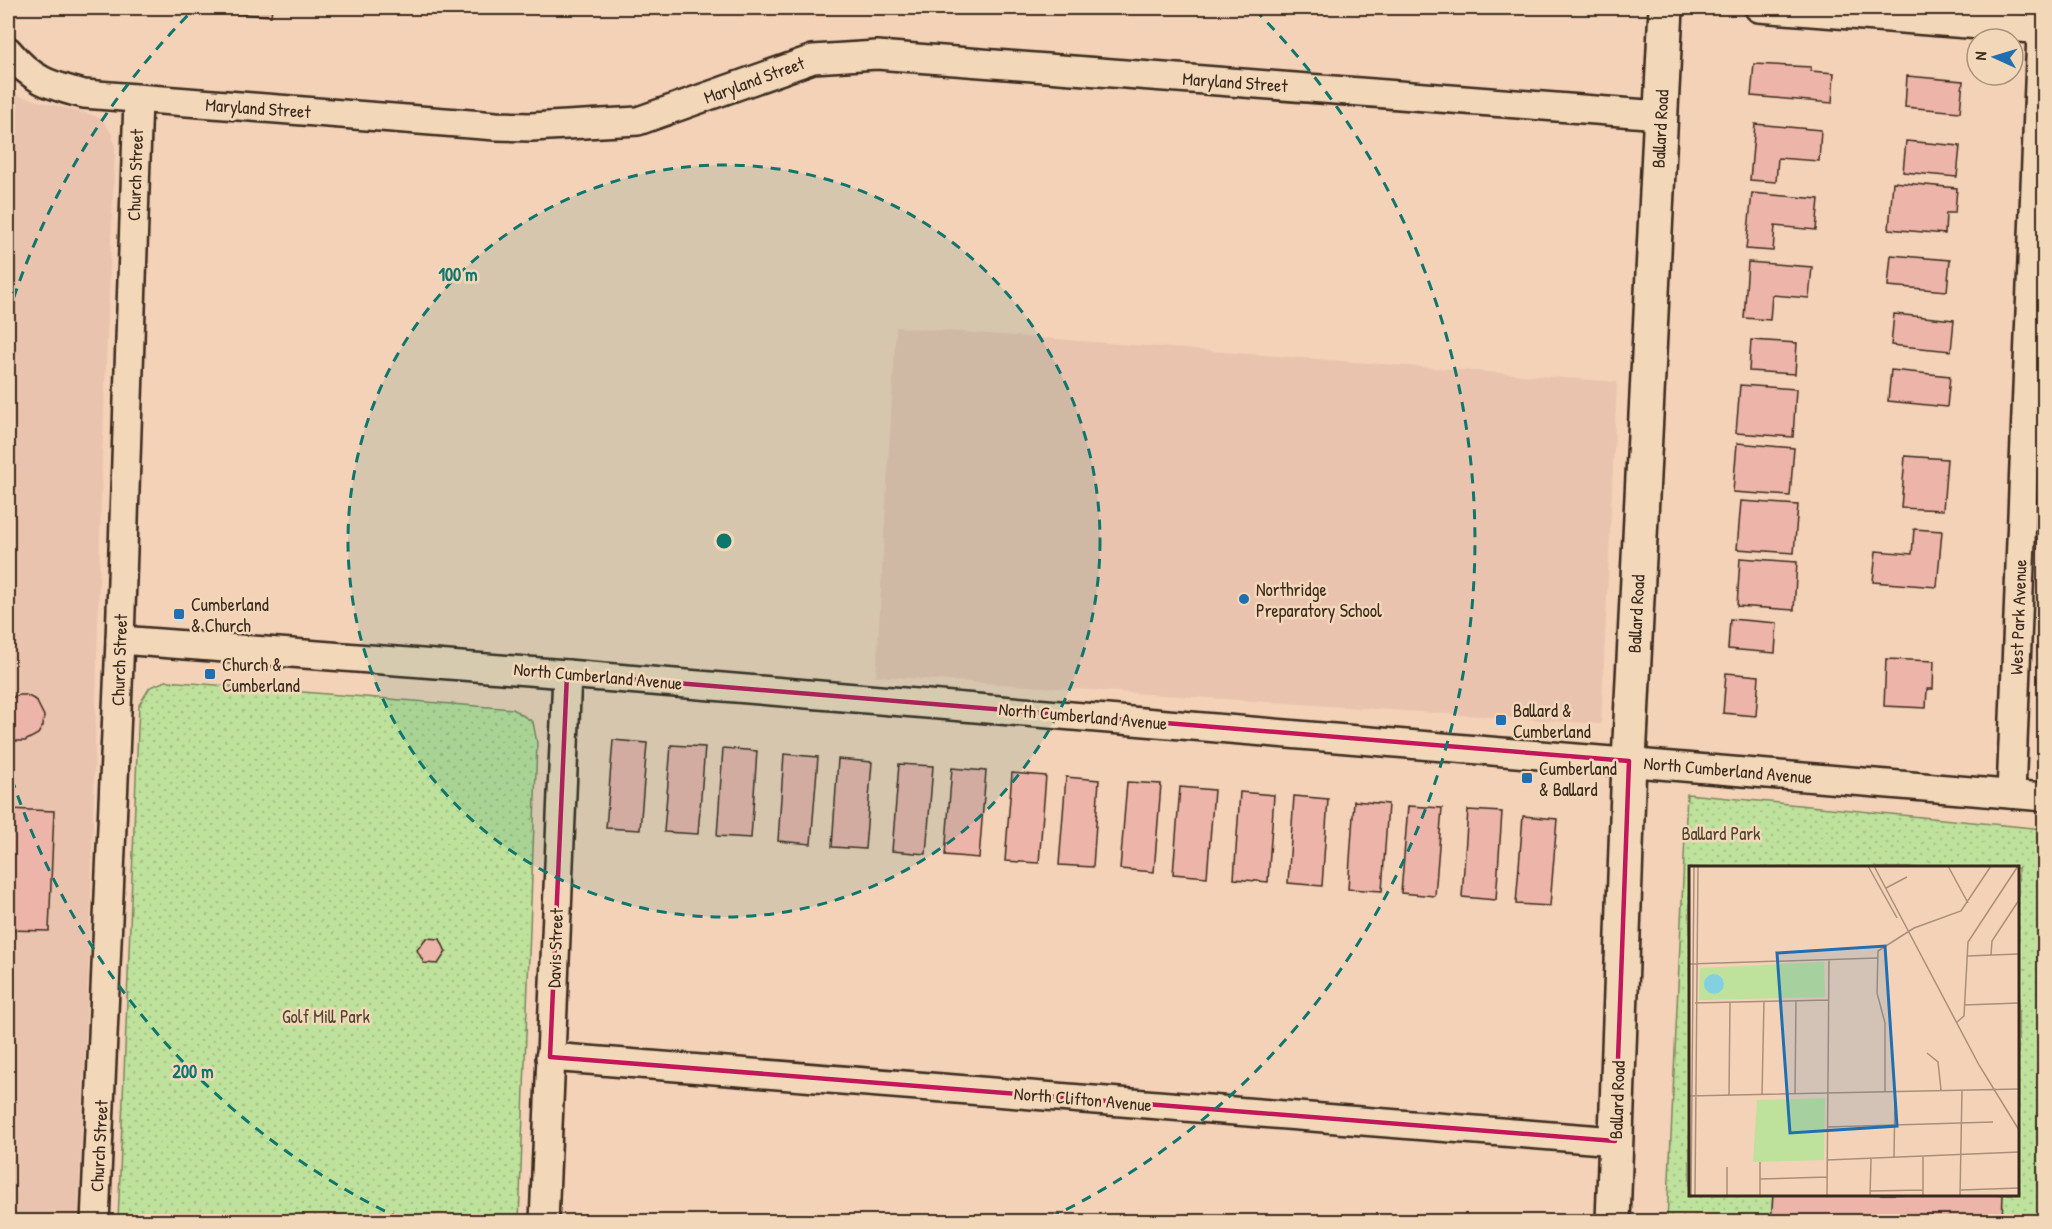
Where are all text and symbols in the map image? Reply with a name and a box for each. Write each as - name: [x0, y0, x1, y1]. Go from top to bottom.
- north arrow: [1965, 27, 2025, 87]
- street label: Maryland Street: [700, 50, 809, 110]
- text: N: [1969, 50, 1991, 61]
- street label: Maryland Street: [1182, 66, 1289, 98]
- street label: Ballard Road: [1645, 89, 1675, 169]
- street label: Maryland Street: [205, 92, 312, 124]
- street label: Church Street: [121, 128, 149, 221]
- text: 100 m: [438, 262, 478, 287]
- centre of rings: [714, 531, 734, 551]
- street label: West Park Avenue: [2003, 559, 2033, 675]
- street label: Ballard Road: [1621, 574, 1651, 654]
- place label: Northridge Preparatory School: [1256, 577, 1382, 623]
- place label: Cumberland & Church: [191, 592, 269, 638]
- marker: Northridge Preparatory School: [1237, 592, 1251, 606]
- marker: Cumberland & Church: [172, 607, 186, 621]
- street label: Church Street: [105, 613, 133, 706]
- place label: Church & Cumberland: [222, 652, 300, 698]
- street label: North Cumberland Avenue: [513, 656, 683, 696]
- marker: Church & Cumberland: [203, 667, 217, 681]
- street label: North Cumberland Avenue: [998, 696, 1168, 736]
- place label: Ballard & Cumberland: [1513, 698, 1591, 744]
- marker: Ballard & Cumberland: [1494, 713, 1508, 727]
- street label: North Cumberland Avenue: [1643, 750, 1813, 790]
- place label: Cumberland & Ballard: [1539, 756, 1617, 802]
- marker: Cumberland & Ballard: [1520, 771, 1534, 785]
- park label: Ballard Park: [1681, 821, 1761, 846]
- inset map: [1689, 866, 2019, 1196]
- street label: Davis Street: [541, 907, 569, 988]
- park label: Golf Mill Park: [282, 1004, 371, 1029]
- text: 200 m: [173, 1059, 213, 1084]
- street label: Ballard Road: [1603, 1060, 1631, 1140]
- street label: North Clifton Avenue: [1013, 1081, 1153, 1117]
- street label: Church Street: [84, 1099, 114, 1193]

